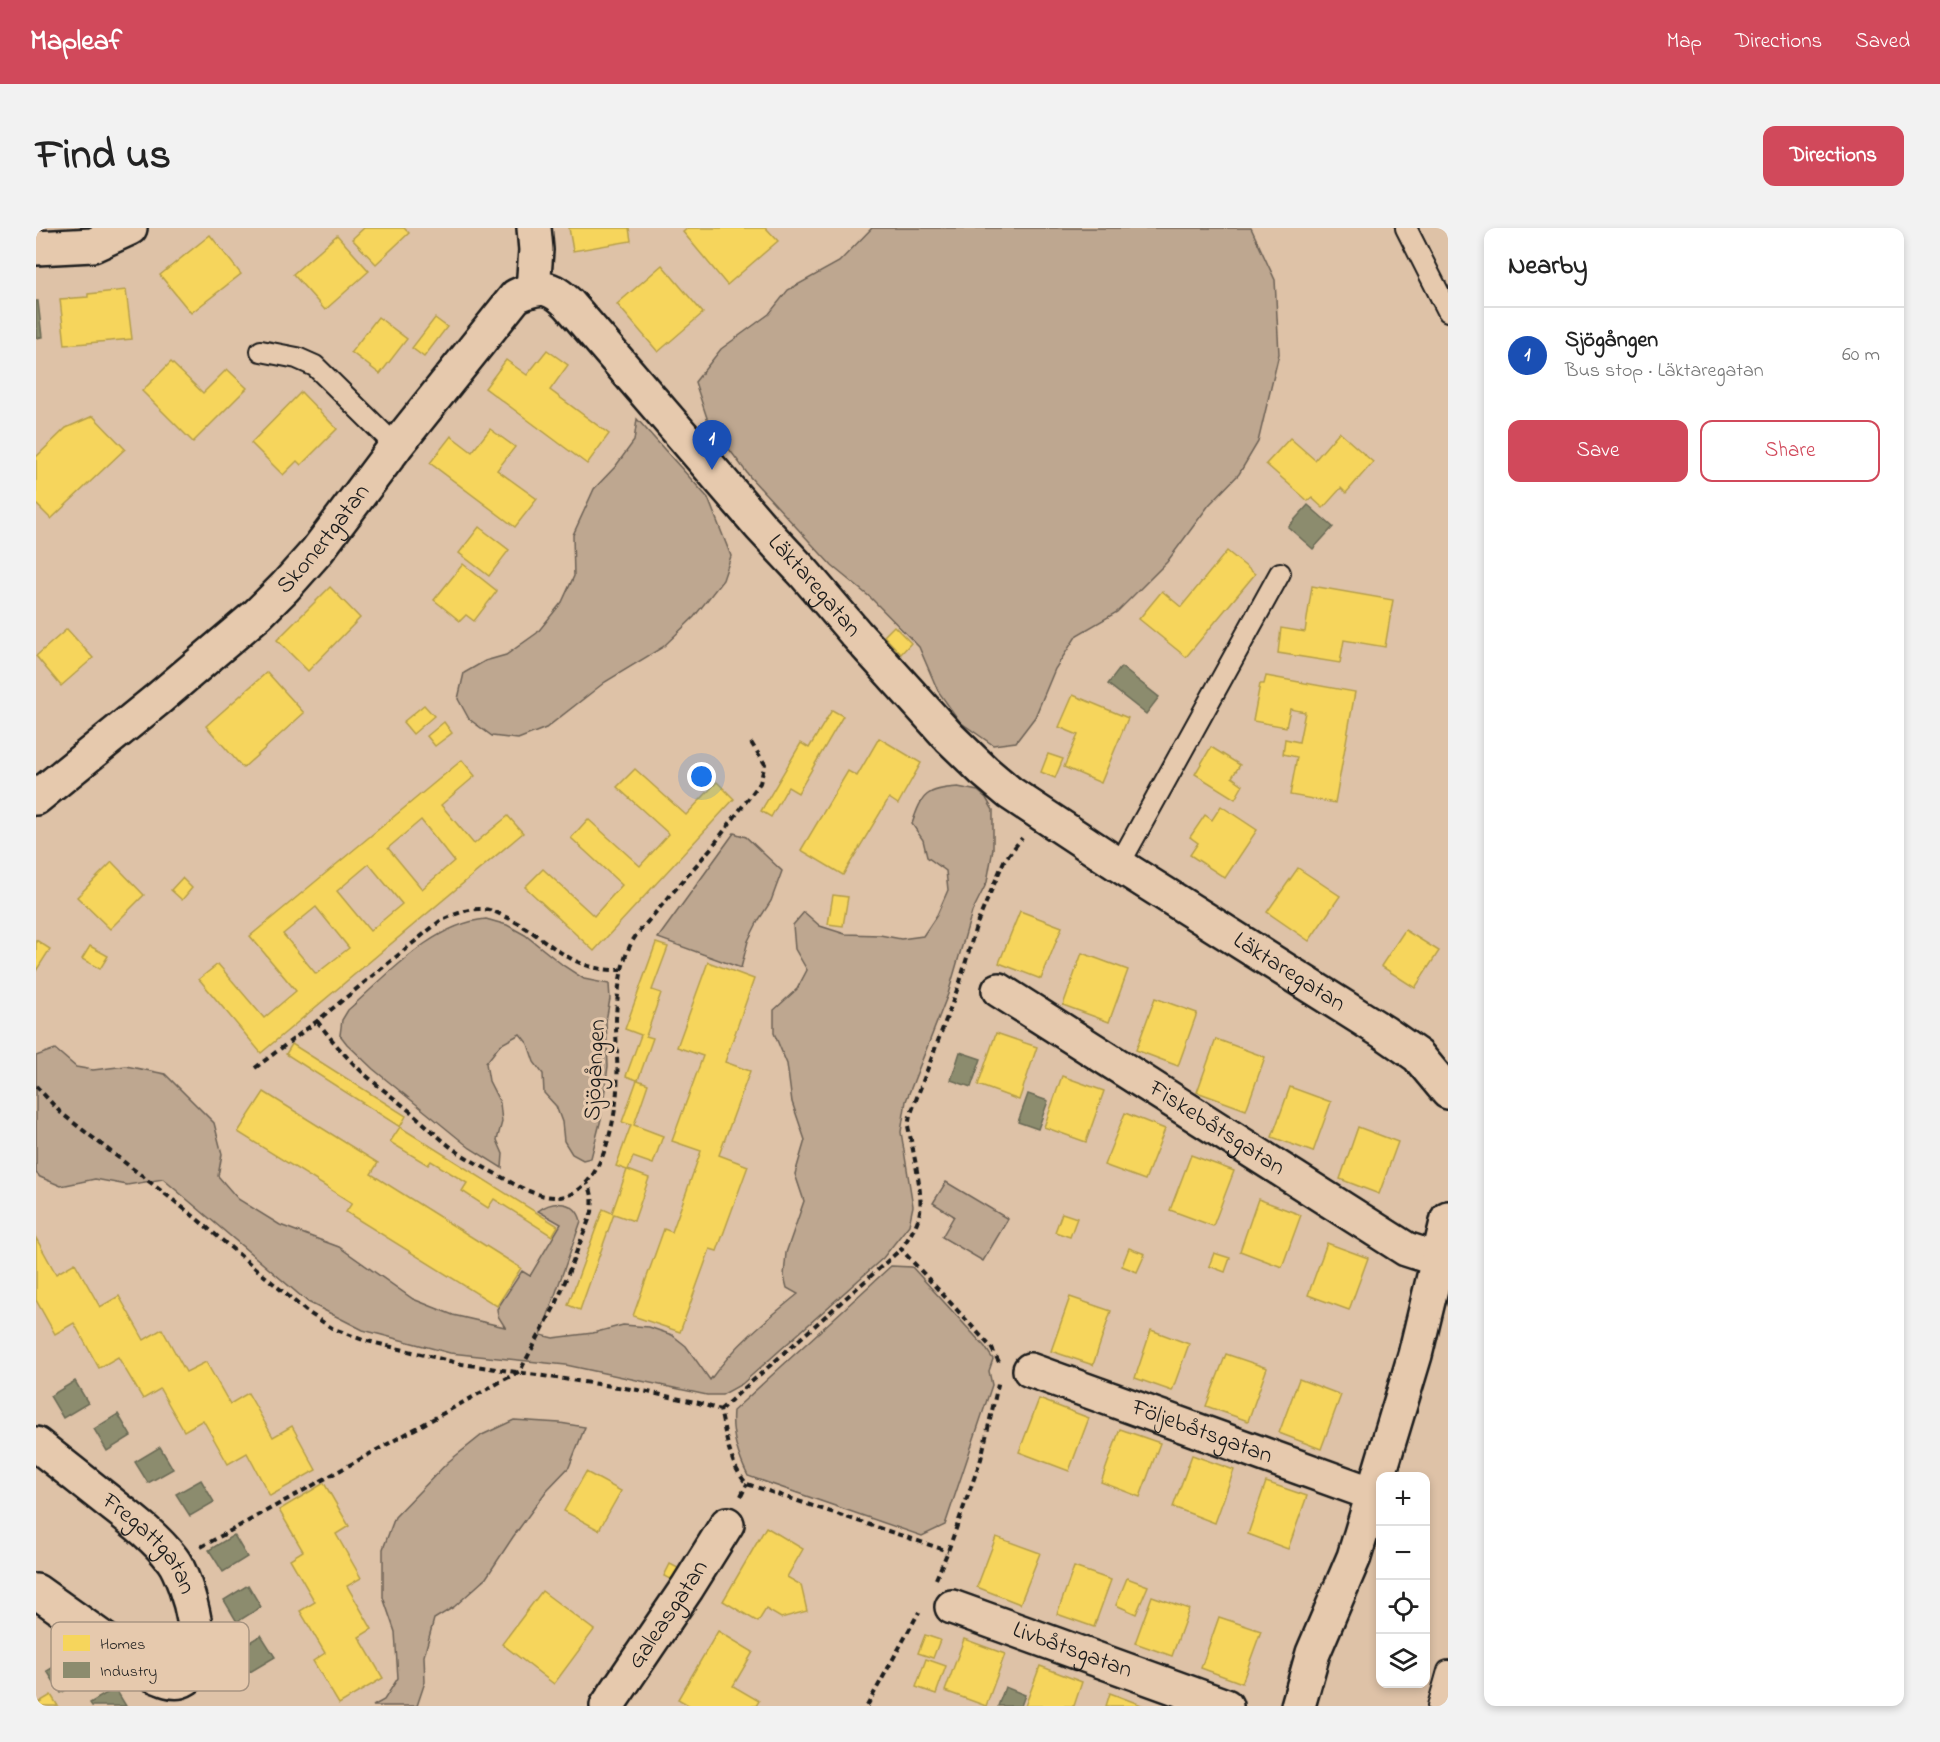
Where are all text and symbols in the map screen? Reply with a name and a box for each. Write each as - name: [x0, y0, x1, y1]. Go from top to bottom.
- text: Mapleaf: [30, 22, 122, 63]
- text: Map: [1666, 27, 1702, 57]
- text: Directions: [1735, 27, 1822, 57]
- text: Saved: [1855, 27, 1910, 57]
- text: Find us: [36, 126, 171, 187]
- button: Directions: [1763, 126, 1904, 186]
- text: Nearby: [1508, 248, 1587, 286]
- text: Sjögången: [1565, 325, 1658, 357]
- text: 1: [1524, 341, 1531, 370]
- text: 60 m: [1842, 341, 1880, 370]
- text: Bus stop · Läktaregatan: [1565, 357, 1764, 386]
- pin: 1: [692, 420, 732, 470]
- button: Save: [1508, 420, 1688, 482]
- button: Share: [1700, 420, 1880, 482]
- street label: Skonertgatan: [268, 477, 379, 602]
- street label: Läktaregatan: [759, 527, 869, 645]
- your location: [687, 762, 716, 791]
- street label: Läktaregatan: [1226, 924, 1352, 1021]
- street label: Sjögången: [576, 1018, 616, 1122]
- street label: Fiskebåtsgatan: [1141, 1071, 1292, 1185]
- street label: Följebåtsgatan: [1126, 1390, 1277, 1474]
- map controls: [1376, 1472, 1430, 1688]
- button: +: [1376, 1472, 1430, 1526]
- street label: Fregattgatan: [93, 1484, 204, 1599]
- button: −: [1376, 1526, 1430, 1580]
- street label: Galeasgatan: [619, 1553, 718, 1676]
- button: locate: [1376, 1580, 1430, 1634]
- street label: Livbåtsgatan: [1008, 1613, 1137, 1688]
- legend: [51, 1622, 249, 1691]
- text: Homes: [100, 1633, 145, 1657]
- button: layers: [1376, 1634, 1430, 1688]
- text: Industry: [100, 1660, 157, 1684]

